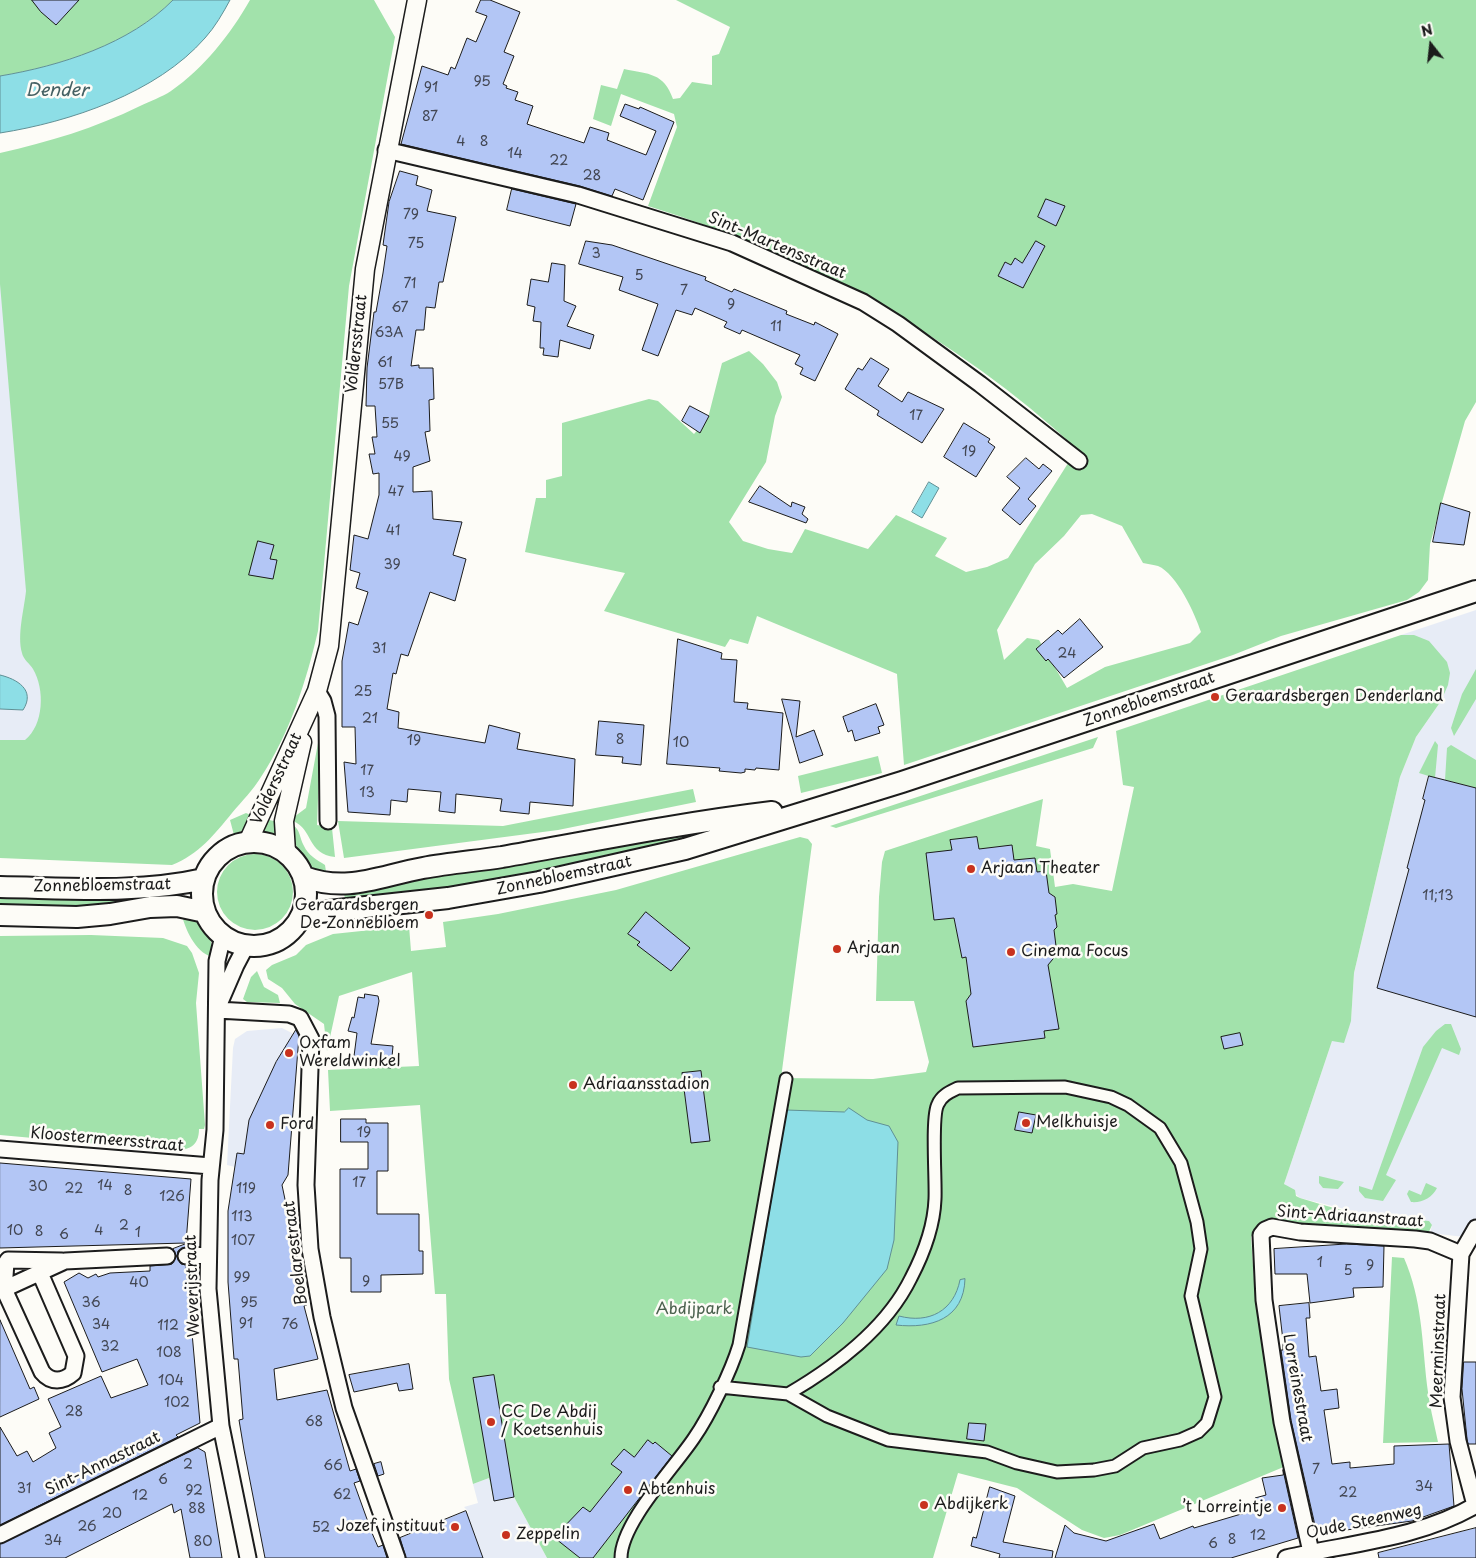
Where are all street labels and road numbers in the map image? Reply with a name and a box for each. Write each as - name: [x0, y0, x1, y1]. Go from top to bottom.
- street label: Sint-Martensstraat: [705, 208, 849, 284]
- street label: Voldersstraat: [342, 294, 372, 394]
- street label: Zonnebloemstraat: [1081, 668, 1217, 732]
- street label: Voldersstraat: [247, 730, 307, 828]
- street label: Zonnebloemstraat: [495, 852, 633, 900]
- street label: Zonnebloemstraat: [33, 875, 171, 897]
- street label: Kloostermeersstraat: [30, 1124, 184, 1156]
- street label: Boelarestraat: [280, 1200, 312, 1306]
- street label: Sint-Adriaanstraat: [1276, 1202, 1424, 1232]
- street label: Weverijstraat: [182, 1234, 204, 1338]
- street label: Meerminstraat: [1427, 1293, 1451, 1409]
- street label: Lorreinestraat: [1278, 1332, 1316, 1444]
- street label: Sint-Annastraat: [42, 1428, 164, 1500]
- street label: Oude Steenweg: [1304, 1500, 1424, 1544]

